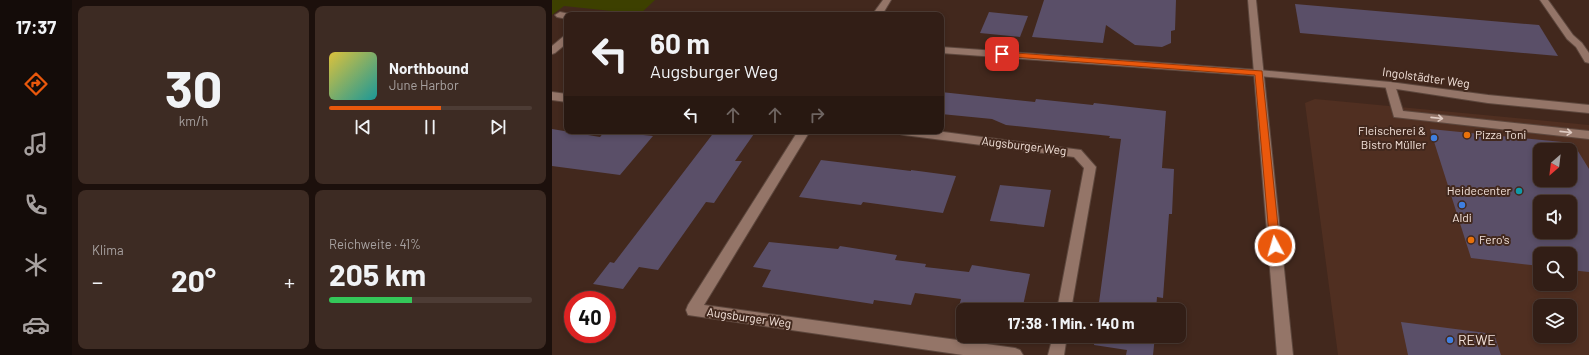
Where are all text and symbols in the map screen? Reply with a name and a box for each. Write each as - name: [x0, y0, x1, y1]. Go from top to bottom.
- text: 17:37: [16, 16, 56, 38]
- text: 60 m: [650, 26, 710, 60]
- icon: left: [584, 28, 636, 80]
- pin: [985, 37, 1019, 71]
- icon: arrive: [991, 43, 1013, 65]
- text: 30: [165, 56, 222, 118]
- text: Northbound: [389, 59, 469, 77]
- text: Augsburger Weg: [650, 60, 778, 82]
- street label: Ingolstädter Weg: [1382, 64, 1471, 90]
- icon: directions: [22, 70, 50, 98]
- text: June Harbor: [389, 77, 459, 93]
- icon: left: [680, 104, 702, 126]
- icon: ahead: [722, 104, 744, 126]
- icon: ahead: [764, 104, 786, 126]
- icon: right: [806, 104, 828, 126]
- text: km/h: [179, 113, 208, 129]
- one-way arrow: [1430, 114, 1443, 122]
- icon: previous: [352, 116, 374, 138]
- icon: pause: [419, 116, 441, 138]
- icon: next: [487, 116, 509, 138]
- place label: Fleischerei & Bistro Müller: [1358, 123, 1427, 151]
- place label: Pizza Toni: [1475, 127, 1526, 141]
- one-way arrow: [1559, 128, 1572, 135]
- icon: music: [22, 130, 50, 158]
- marker: Pizza Toni: [1462, 130, 1472, 140]
- street label: Augsburger Weg: [981, 133, 1067, 157]
- marker: Fleischerei & Bistro Müller: [1429, 133, 1439, 143]
- north arrow: [1533, 143, 1577, 187]
- map controls: [1533, 143, 1577, 343]
- place label: Heidecenter: [1447, 183, 1512, 197]
- marker: Heidecenter: [1514, 186, 1524, 196]
- icon: phone: [22, 191, 50, 219]
- button: sound: [1533, 195, 1577, 239]
- marker: Aldi: [1457, 200, 1467, 210]
- place label: Aldi: [1452, 210, 1472, 224]
- position arrow: [1254, 225, 1296, 267]
- place label: Fero's: [1479, 232, 1510, 246]
- marker: Fero's: [1466, 235, 1476, 245]
- text: Reichweite · 41%: [329, 236, 421, 252]
- text: Klima: [92, 242, 124, 258]
- button: search: [1533, 247, 1577, 291]
- icon: climate: [22, 251, 50, 279]
- text: 205 km: [329, 256, 426, 292]
- text: 20°: [171, 262, 216, 298]
- text: −: [92, 268, 103, 294]
- text: +: [284, 268, 295, 294]
- speed limit sign: 40: [564, 291, 616, 343]
- button: layers: [1533, 299, 1577, 343]
- street label: Augsburger Weg: [706, 304, 792, 330]
- icon: car: [22, 311, 50, 339]
- text: 17:38 · 1 Min. · 140 m: [1008, 314, 1134, 332]
- place label: REWE: [1458, 331, 1496, 348]
- marker: REWE: [1445, 335, 1455, 345]

